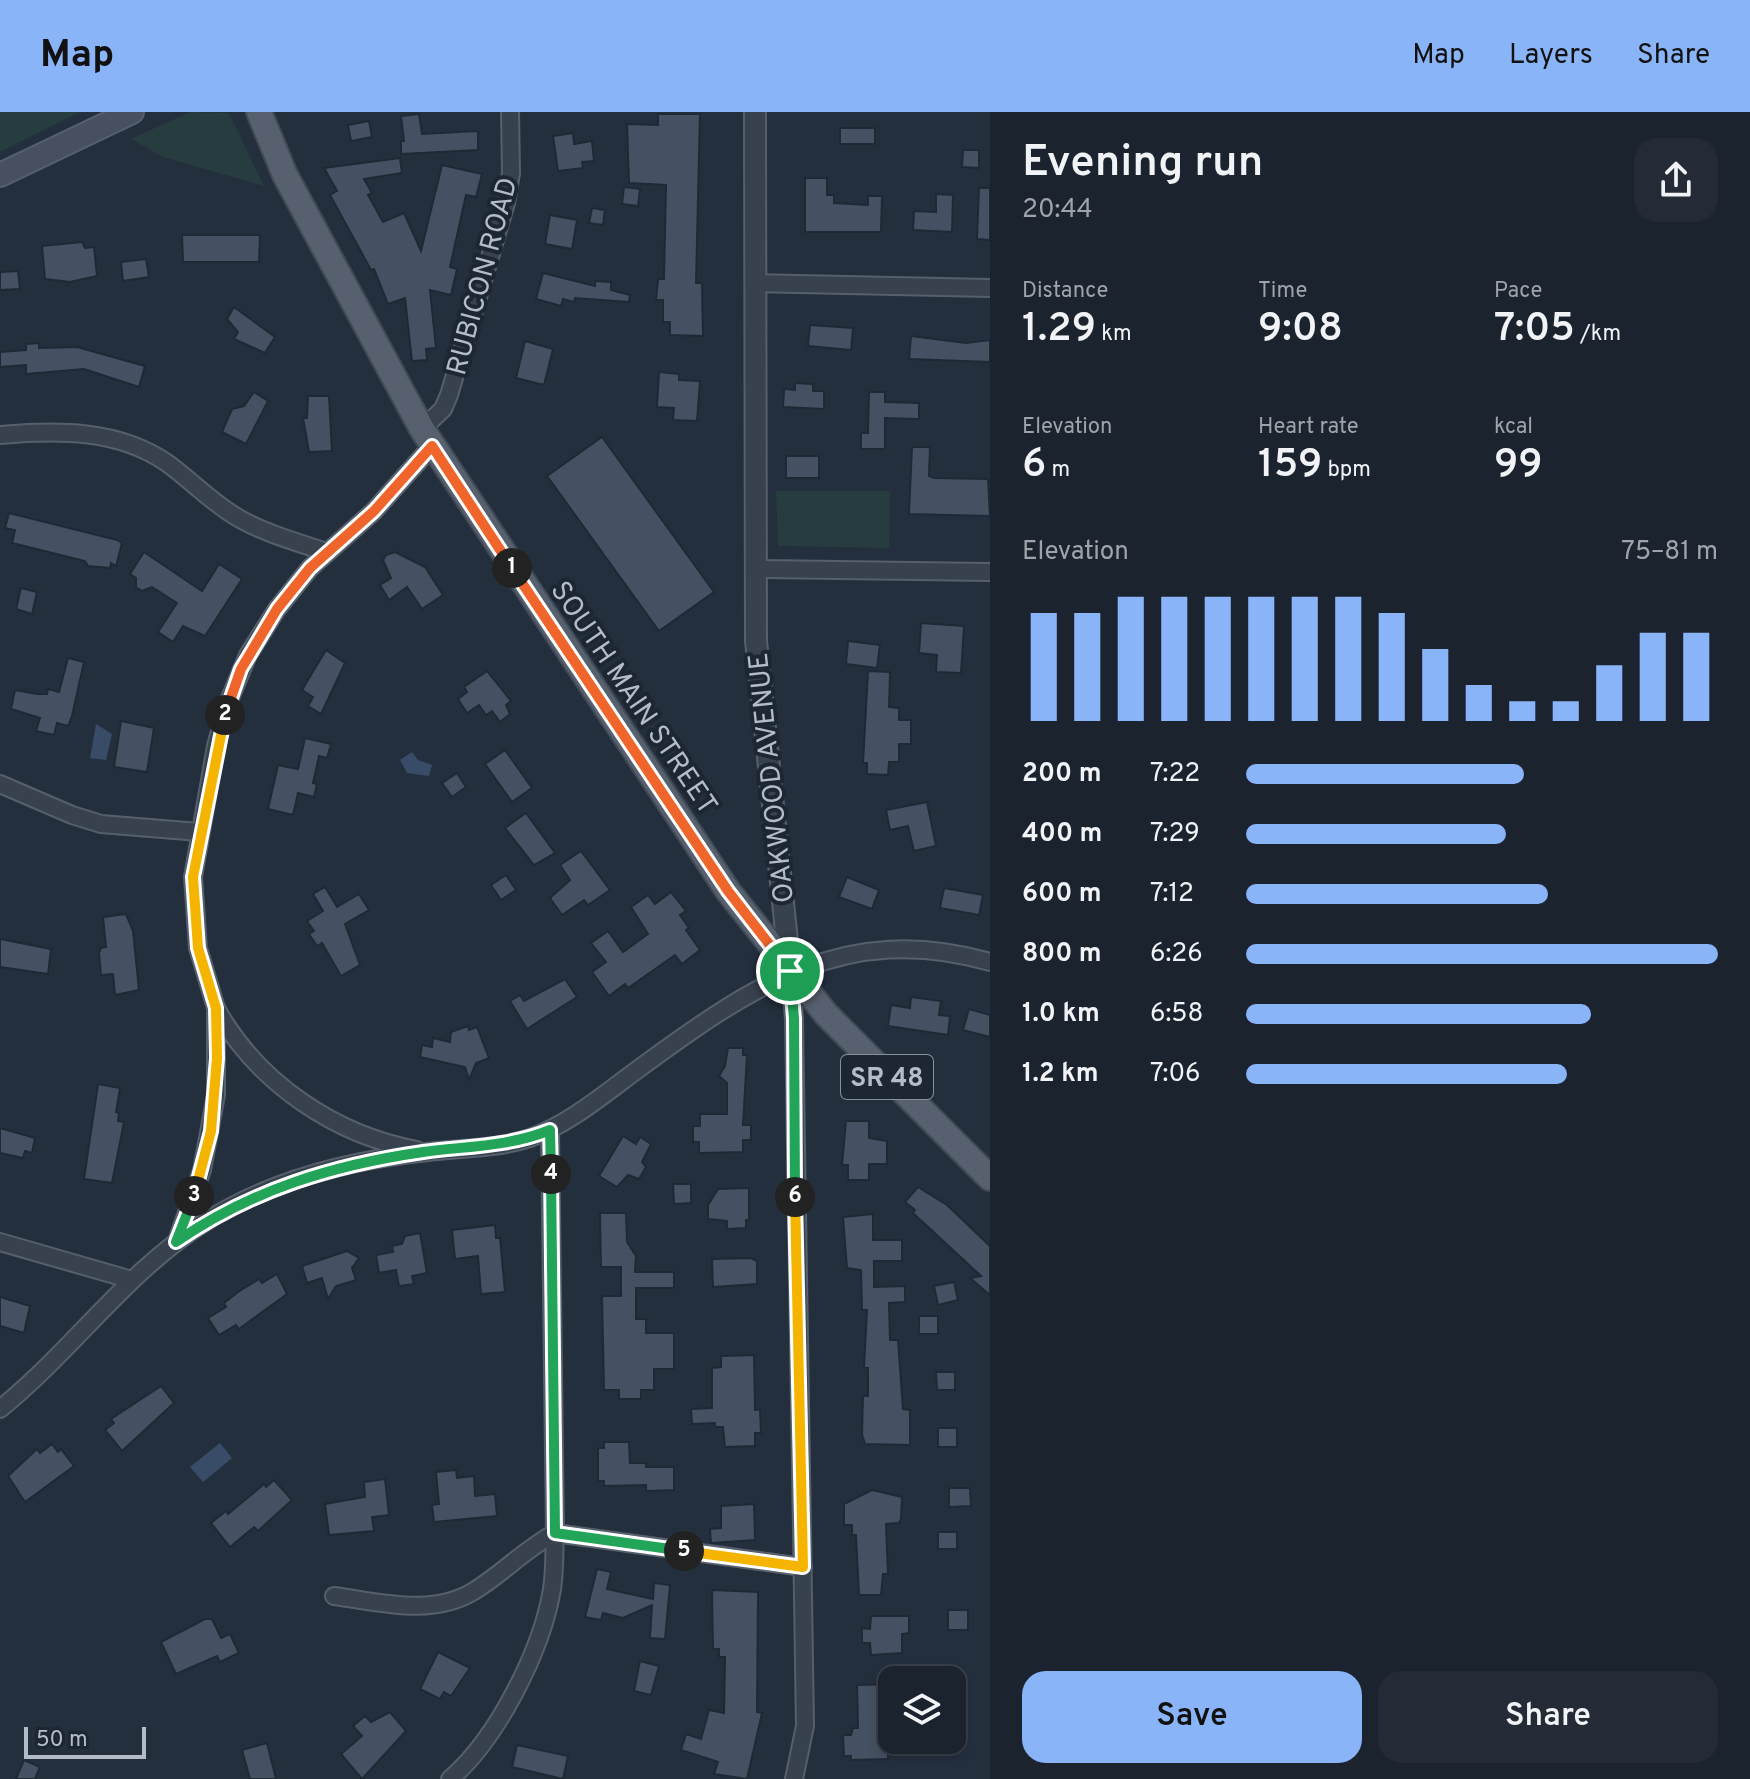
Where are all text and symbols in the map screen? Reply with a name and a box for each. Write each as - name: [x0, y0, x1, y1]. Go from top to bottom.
- text: Map: [40, 32, 114, 81]
- text: Map: [1412, 38, 1465, 74]
- text: Layers: [1509, 38, 1593, 74]
- text: Share: [1637, 38, 1710, 74]
- text: Evening run: [1022, 136, 1263, 192]
- button: share: [1634, 138, 1718, 222]
- street label: RUBICON ROAD: [440, 174, 528, 380]
- text: 20:44: [1022, 194, 1093, 227]
- text: Distance: [1022, 278, 1108, 305]
- text: Time: [1258, 278, 1307, 305]
- text: Pace: [1494, 278, 1542, 305]
- text: 1.29: [1022, 305, 1096, 355]
- text: 9:08: [1258, 305, 1343, 355]
- text: 7:05: [1494, 305, 1575, 355]
- text: km: [1096, 321, 1132, 348]
- text: /km: [1575, 321, 1621, 348]
- text: Elevation: [1022, 414, 1112, 441]
- text: Heart rate: [1258, 414, 1359, 441]
- text: kcal: [1494, 414, 1533, 441]
- text: 6: [1022, 441, 1046, 491]
- text: 159: [1258, 441, 1322, 491]
- text: 99: [1494, 441, 1543, 491]
- text: m: [1046, 457, 1070, 484]
- text: bpm: [1322, 457, 1371, 484]
- text: Elevation: [1022, 536, 1129, 569]
- text: 75–81 m: [1621, 536, 1718, 569]
- pin: 1: [492, 548, 532, 588]
- text: 1: [508, 554, 516, 581]
- street label: SOUTH MAIN STREET: [541, 575, 724, 822]
- street label: OAKWOOD AVENUE: [742, 651, 804, 905]
- pin: 2: [205, 695, 245, 735]
- text: 2: [218, 701, 232, 728]
- text: 200 m: [1022, 758, 1101, 791]
- text: 7:22: [1150, 758, 1200, 791]
- text: 400 m: [1022, 818, 1102, 851]
- text: 7:29: [1150, 818, 1200, 851]
- text: 600 m: [1022, 878, 1102, 911]
- text: 7:12: [1150, 878, 1194, 911]
- pin: [756, 937, 824, 1005]
- text: 800 m: [1022, 938, 1102, 971]
- text: 6:26: [1150, 938, 1203, 971]
- icon: arrive: [768, 949, 812, 993]
- text: 1.0 km: [1022, 998, 1100, 1031]
- text: 6:58: [1150, 998, 1203, 1031]
- road number: SR 48: [841, 1055, 933, 1099]
- text: 1.2 km: [1022, 1058, 1099, 1091]
- text: 7:06: [1150, 1058, 1201, 1091]
- pin: 4: [531, 1154, 571, 1194]
- text: 4: [544, 1160, 558, 1187]
- pin: 3: [174, 1176, 214, 1216]
- pin: 6: [775, 1177, 815, 1217]
- text: 3: [187, 1182, 201, 1209]
- text: 6: [788, 1183, 802, 1210]
- pin: 5: [664, 1531, 704, 1571]
- text: 5: [677, 1537, 691, 1564]
- map controls: [878, 1666, 966, 1754]
- button: layers: [878, 1666, 966, 1754]
- button: Save: [1022, 1671, 1362, 1763]
- button: Share: [1378, 1671, 1718, 1763]
- scale bar: [24, 1723, 146, 1759]
- text: 50 m: [36, 1727, 88, 1754]

